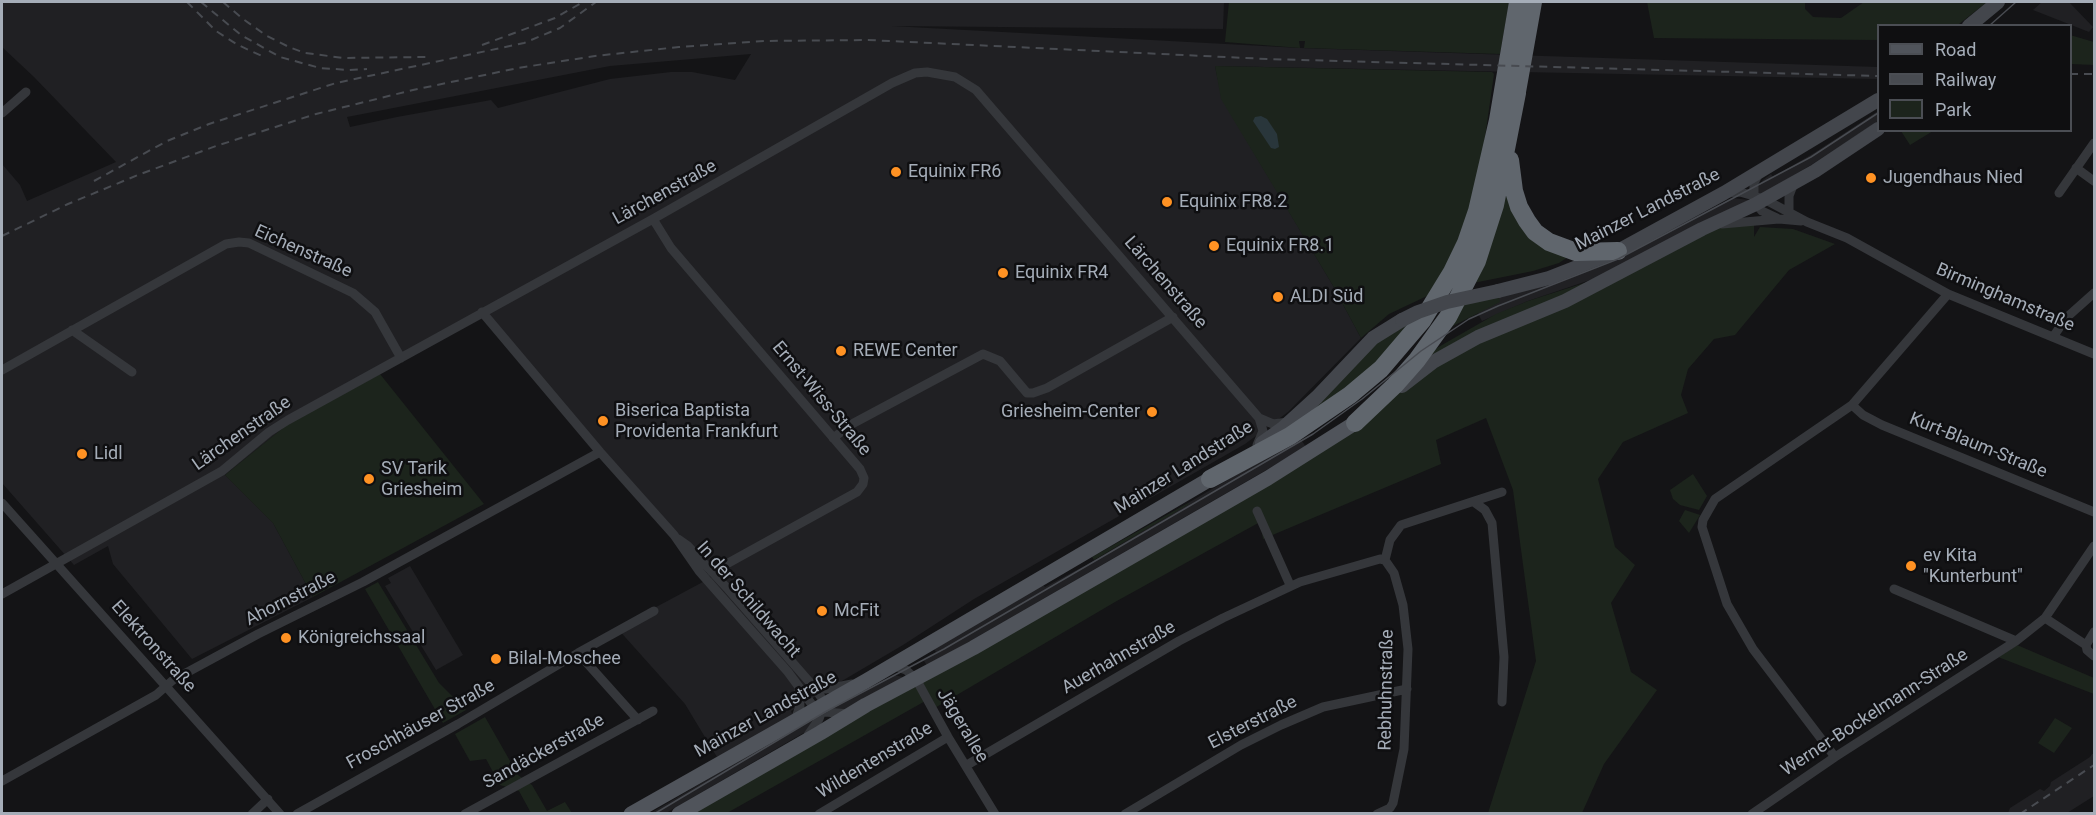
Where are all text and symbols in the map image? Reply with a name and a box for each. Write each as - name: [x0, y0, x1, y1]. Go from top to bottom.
- legend: [1877, 24, 2072, 132]
- text: Road: [1935, 39, 1976, 60]
- text: Railway: [1935, 69, 1996, 90]
- text: Park: [1935, 99, 1971, 120]
- street label: Lärchenstraße: [609, 156, 721, 230]
- place label: Equinix FR6: [908, 161, 1001, 183]
- street label: Mainzer Landstraße: [1572, 164, 1724, 256]
- marker: Equinix FR6: [889, 165, 903, 179]
- place label: Jugendhaus Nied: [1883, 167, 2023, 189]
- marker: Jugendhaus Nied: [1864, 171, 1878, 185]
- place label: Equinix FR8.2: [1179, 191, 1287, 213]
- marker: Equinix FR8.2: [1160, 195, 1174, 209]
- street label: Eichenstraße: [251, 221, 355, 283]
- street label: Lärchenstraße: [1119, 232, 1211, 334]
- place label: Equinix FR8.1: [1226, 235, 1334, 257]
- marker: Equinix FR8.1: [1207, 239, 1221, 253]
- street label: Birminghamstraße: [1932, 259, 2078, 337]
- place label: Equinix FR4: [1015, 262, 1108, 284]
- marker: Equinix FR4: [996, 266, 1010, 280]
- place label: ALDI Süd: [1290, 286, 1363, 308]
- marker: ALDI Süd: [1271, 290, 1285, 304]
- street label: Ernst-Wiss-Straße: [767, 337, 875, 461]
- place label: REWE Center: [853, 340, 958, 362]
- marker: REWE Center: [834, 344, 848, 358]
- street label: Lärchenstraße: [189, 392, 295, 476]
- place label: Biserica Baptista Providenta Frankfurt: [615, 400, 778, 442]
- place label: Griesheim-Center: [1001, 401, 1140, 423]
- marker: Griesheim-Center: [1145, 405, 1159, 419]
- street label: Kurt-Blaum-Straße: [1906, 408, 2050, 484]
- marker: Biserica Baptista Providenta Frankfurt: [596, 414, 610, 428]
- street label: Mainzer Landstraße: [1111, 417, 1257, 519]
- place label: Lidl: [94, 443, 123, 465]
- marker: Lidl: [75, 447, 89, 461]
- place label: SV Tarik Griesheim: [381, 458, 462, 500]
- marker: SV Tarik Griesheim: [362, 472, 376, 486]
- street label: In der Schildwacht: [692, 537, 804, 663]
- place label: ev Kita "Kunterbunt": [1923, 545, 2023, 588]
- marker: ev Kita "Kunterbunt": [1904, 559, 1918, 573]
- street label: Ahornstraße: [242, 567, 340, 631]
- street label: Elektronstraße: [106, 597, 200, 697]
- place label: McFit: [834, 600, 879, 622]
- marker: McFit: [815, 604, 829, 618]
- street label: Auerhahnstraße: [1058, 617, 1180, 699]
- place label: Königreichssaal: [298, 627, 425, 649]
- street label: Rebhuhnstraße: [1375, 629, 1399, 751]
- marker: Königreichssaal: [279, 631, 293, 645]
- street label: Werner-Bockelmann-Straße: [1778, 644, 1972, 782]
- place label: Bilal-Moschee: [508, 648, 621, 670]
- marker: Bilal-Moschee: [489, 652, 503, 666]
- street label: Mainzer Landstraße: [691, 667, 841, 763]
- street label: Froschhäuser Straße: [343, 675, 499, 775]
- street label: Jägerallee: [931, 685, 993, 767]
- street label: Elsterstraße: [1205, 691, 1301, 755]
- street label: Sandäckerstraße: [480, 710, 608, 794]
- street label: Wildentenstraße: [813, 718, 937, 804]

